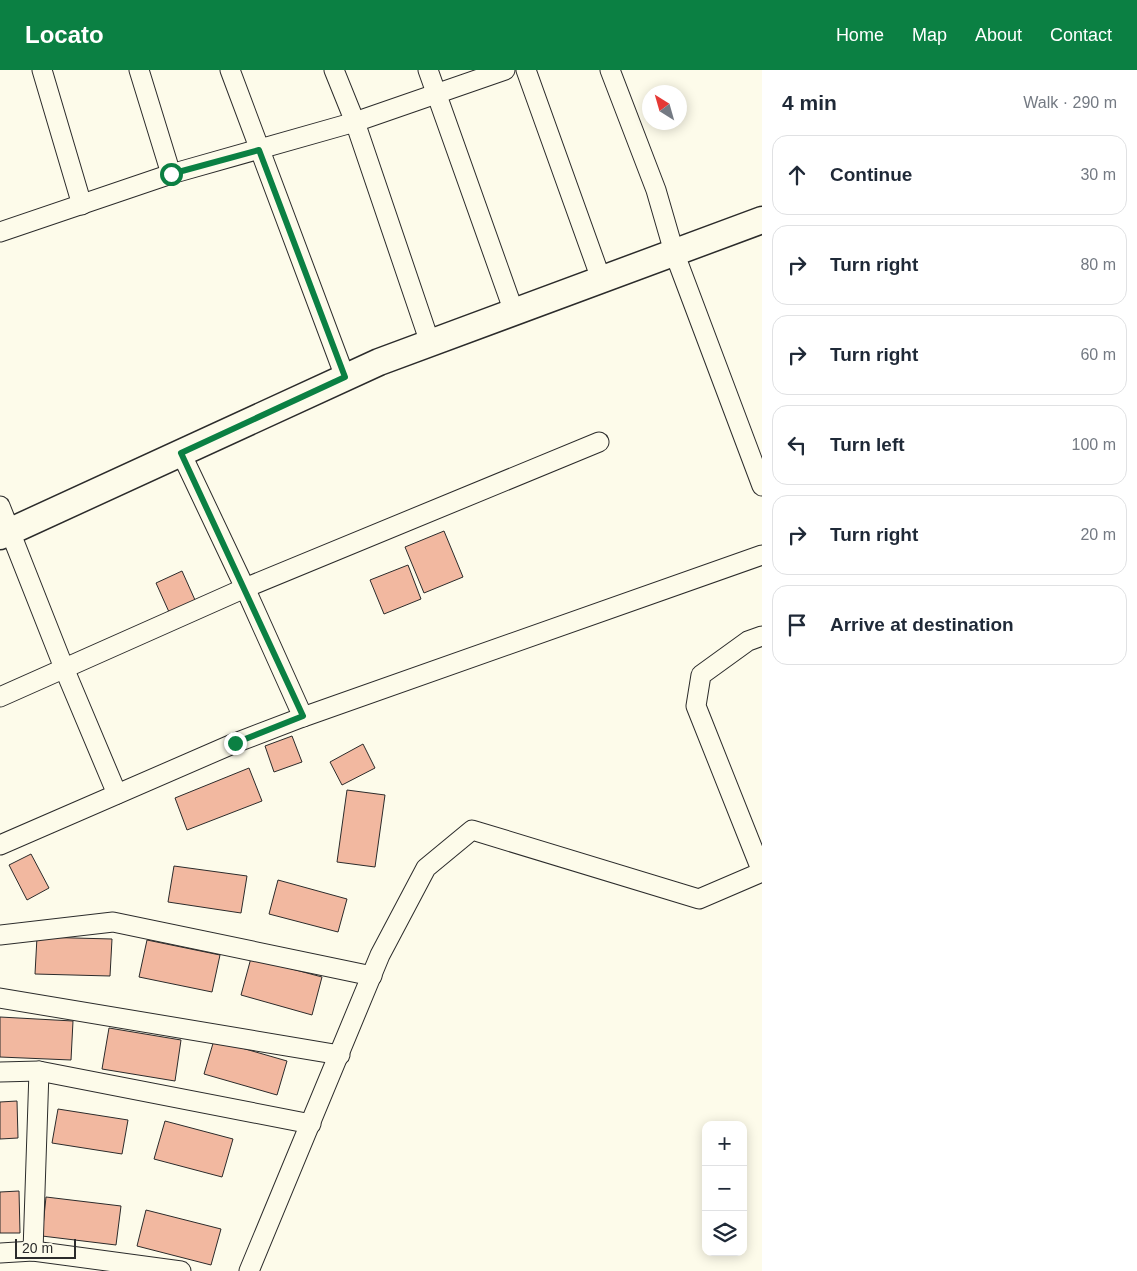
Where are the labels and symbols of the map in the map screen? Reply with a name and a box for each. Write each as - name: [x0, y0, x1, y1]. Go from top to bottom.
- north arrow: [642, 85, 687, 130]
- route start: [160, 163, 183, 186]
- route end: [224, 732, 247, 755]
- scale bar: [15, 1236, 76, 1259]

